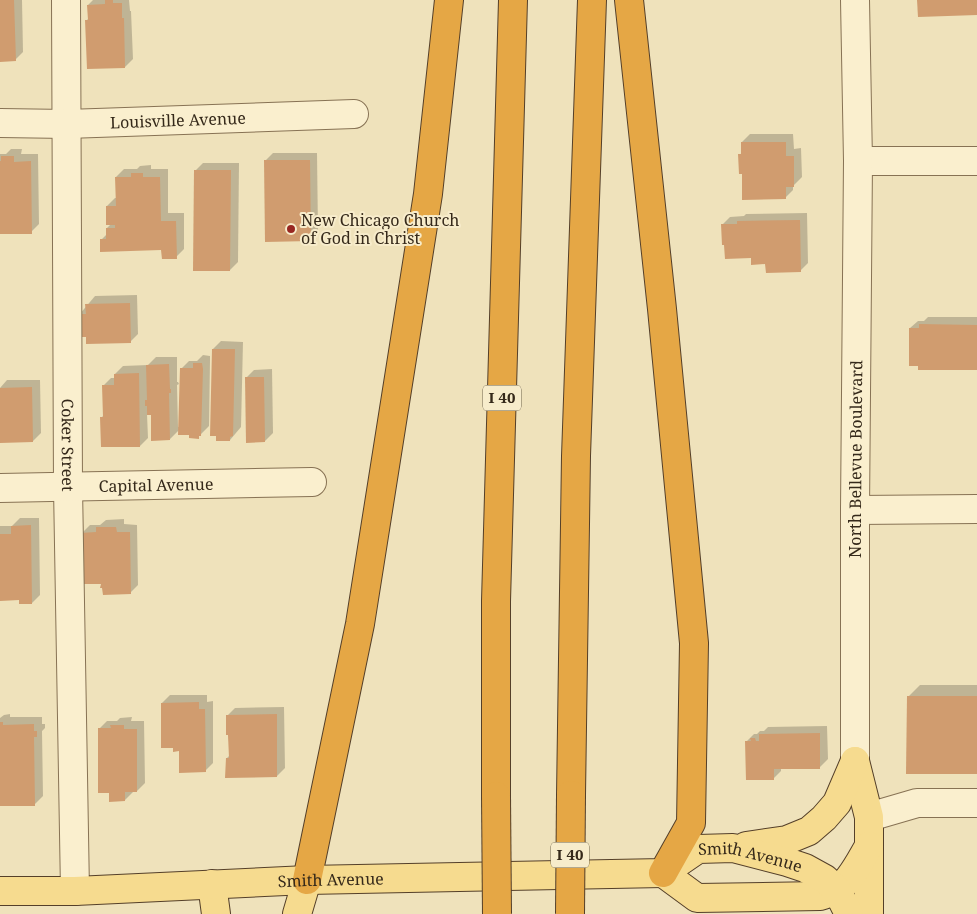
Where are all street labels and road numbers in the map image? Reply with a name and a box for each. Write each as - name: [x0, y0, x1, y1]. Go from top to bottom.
- street label: Louisville Avenue: [110, 107, 246, 133]
- street label: North Bellevue Boulevard: [844, 360, 867, 558]
- road number: I 40: [483, 386, 521, 410]
- street label: Coker Street: [57, 398, 79, 492]
- street label: Capital Avenue: [98, 473, 214, 497]
- street label: Smith Avenue: [698, 837, 805, 877]
- road number: I 40: [551, 842, 589, 868]
- street label: Smith Avenue: [277, 867, 384, 892]

